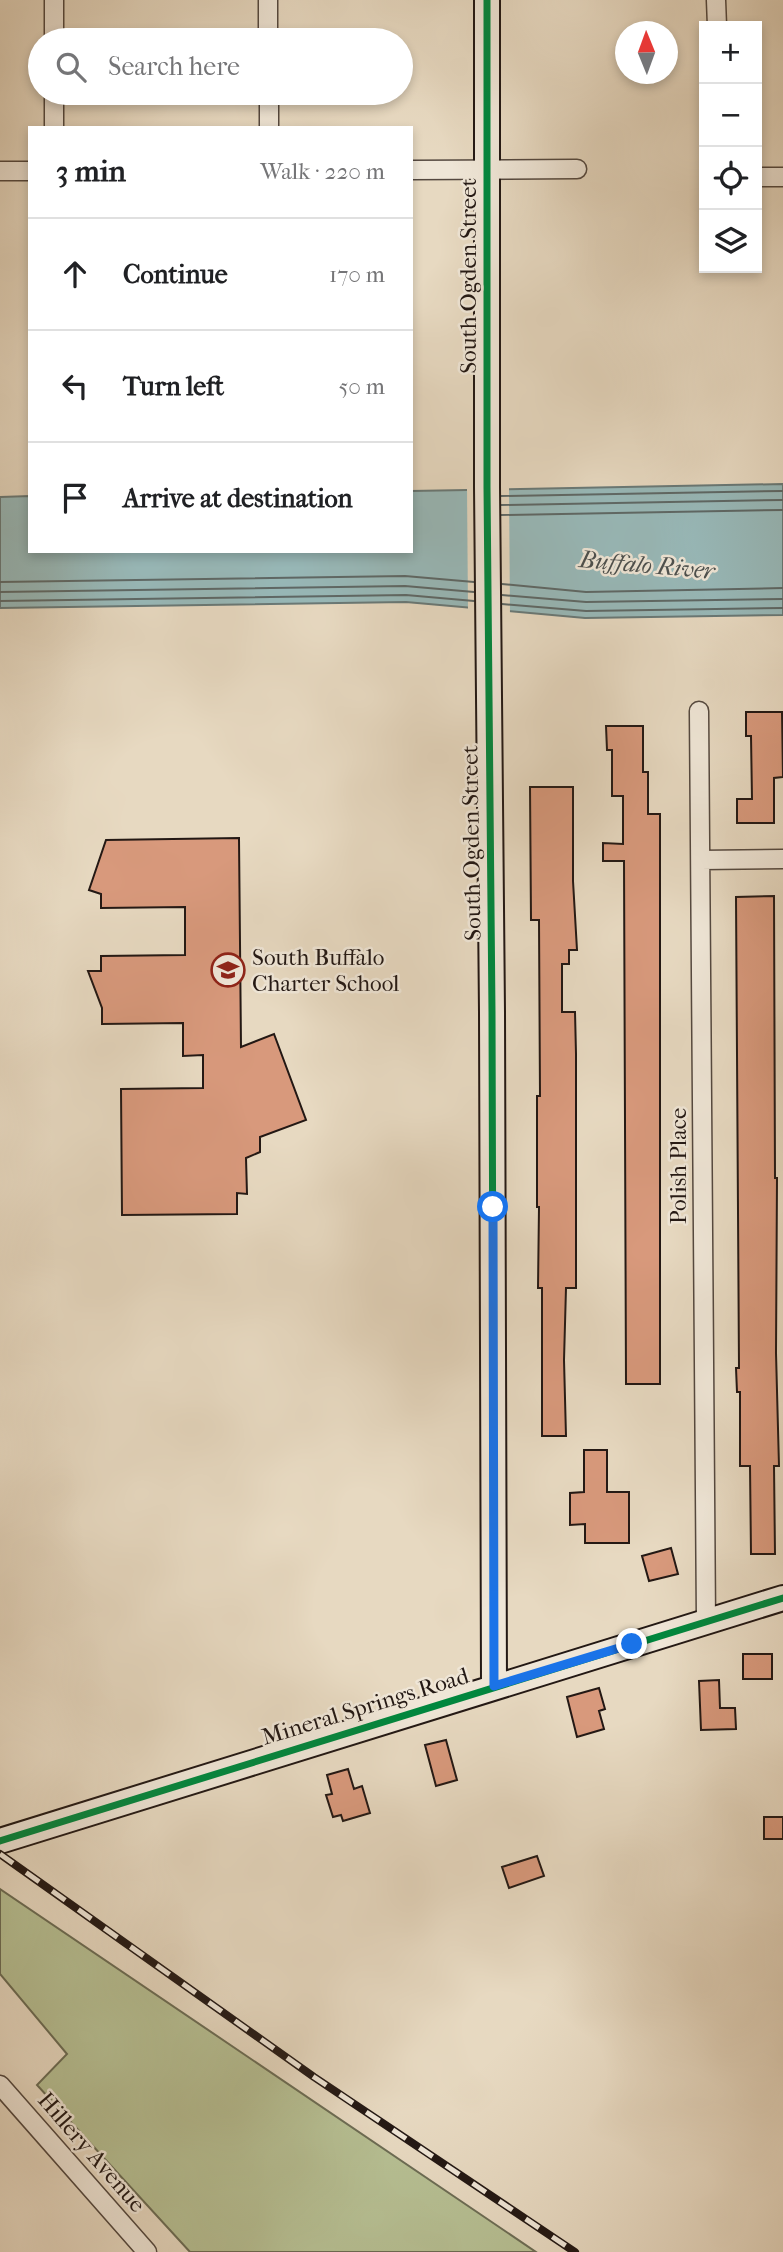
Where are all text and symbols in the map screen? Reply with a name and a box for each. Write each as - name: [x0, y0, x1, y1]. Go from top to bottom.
- north arrow: [615, 21, 678, 84]
- map controls: [699, 21, 762, 273]
- button: +: [699, 21, 762, 84]
- search box: [28, 28, 413, 105]
- icon: search: [52, 48, 90, 86]
- text: Search here: [108, 51, 240, 82]
- button: −: [699, 84, 762, 147]
- button: locate: [699, 147, 762, 210]
- text: 3 min: [56, 154, 126, 189]
- text: Walk · 220 m: [260, 158, 385, 185]
- street label: South Ogden Street: [455, 178, 482, 374]
- button: layers: [699, 210, 762, 273]
- icon: ahead: [56, 255, 94, 293]
- text: Continue: [123, 259, 228, 290]
- text: 170 m: [329, 261, 385, 288]
- icon: left: [56, 367, 94, 405]
- text: Turn left: [123, 371, 224, 402]
- text: 50 m: [338, 373, 385, 400]
- icon: arrive: [56, 479, 94, 517]
- text: Arrive at destination: [123, 483, 353, 514]
- water label: Buffalo River: [576, 545, 718, 585]
- street label: South Ogden Street: [456, 745, 487, 941]
- place label: South Buffalo Charter School: [252, 944, 400, 997]
- school or university icon: South Buffalo Charter School: [209, 951, 247, 989]
- street label: Polish Place: [665, 1108, 692, 1224]
- route start: [477, 1191, 508, 1222]
- route end: [616, 1628, 647, 1659]
- street label: Mineral Springs Road: [258, 1662, 472, 1751]
- street label: Hillery Avenue: [32, 2087, 151, 2218]

